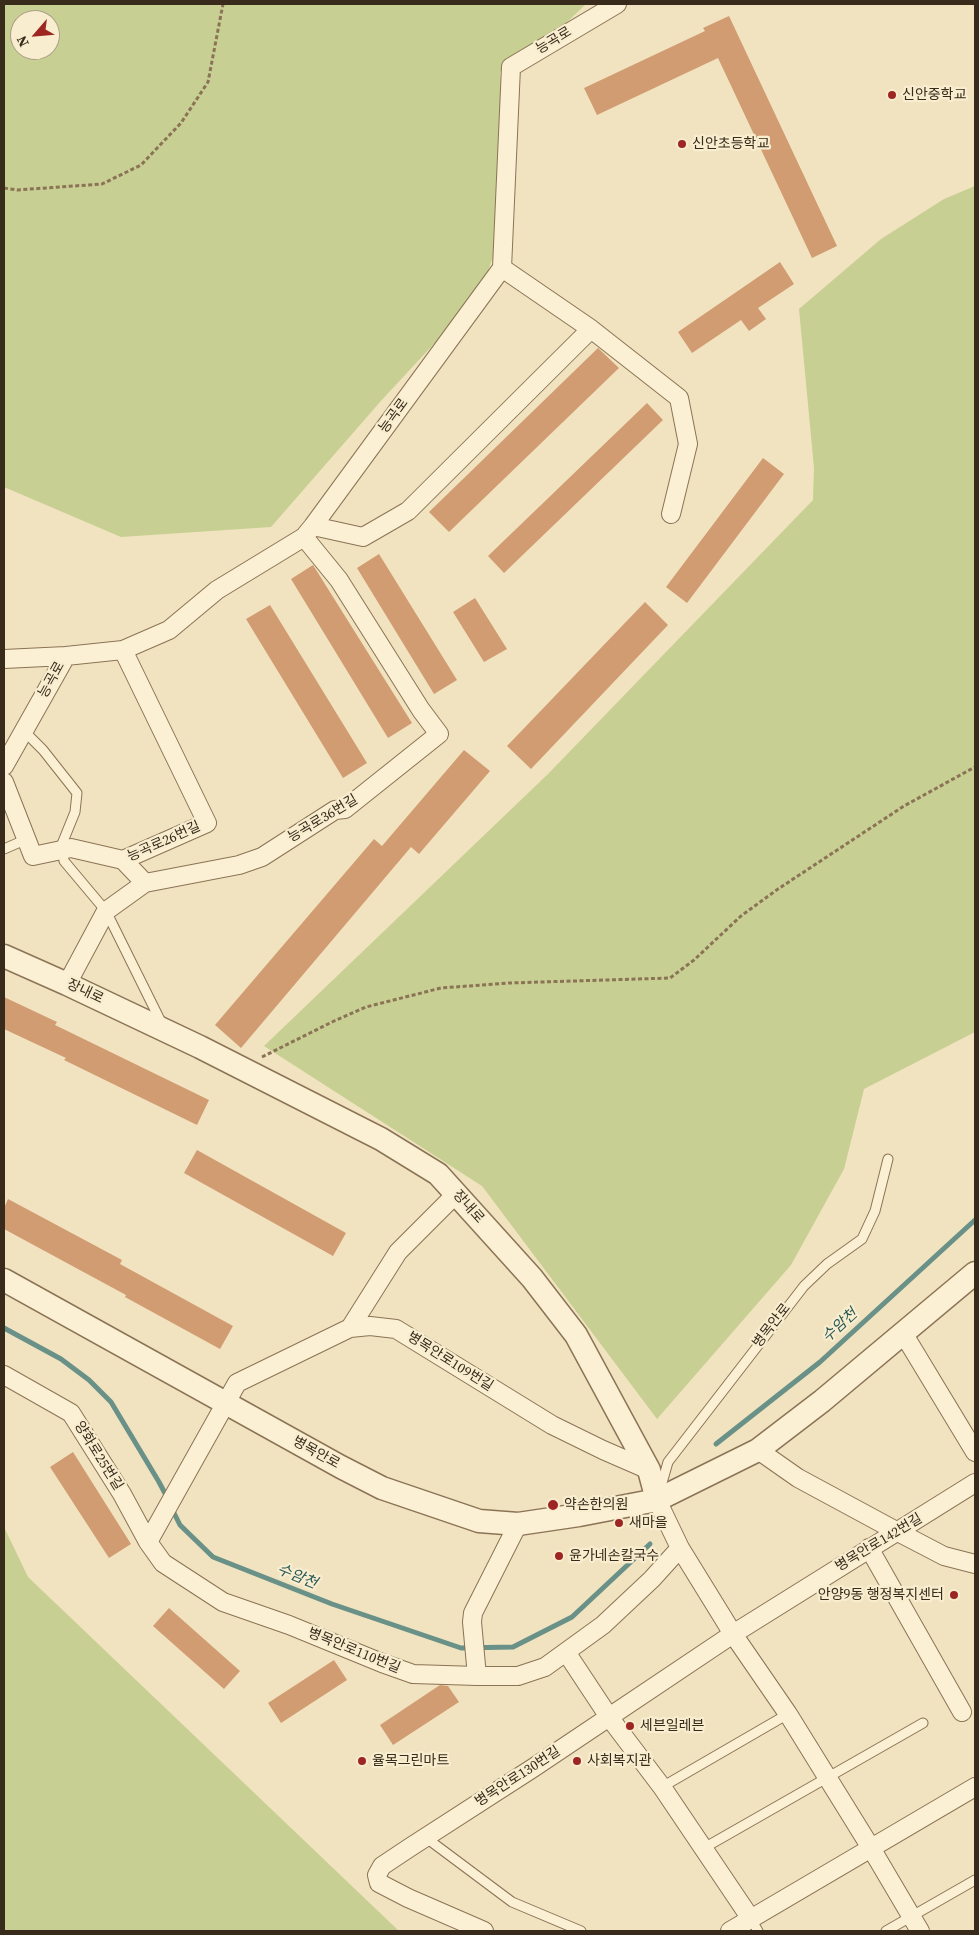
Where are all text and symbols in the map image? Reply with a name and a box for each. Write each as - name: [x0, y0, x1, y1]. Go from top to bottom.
- north arrow: [10, 10, 60, 60]
- street label: 능곡로: [533, 24, 575, 58]
- text: N: [11, 32, 34, 50]
- place label: 신안중학교: [902, 87, 966, 103]
- marker: 신안중학교: [886, 89, 898, 101]
- place label: 신안초등학교: [692, 136, 769, 152]
- marker: 신안초등학교: [676, 138, 688, 150]
- street label: 능곡로: [376, 395, 412, 437]
- street label: 능곡로: [35, 659, 69, 701]
- street label: 능곡로36번길: [285, 792, 361, 846]
- street label: 능곡로26번길: [125, 818, 203, 866]
- street label: 장내로: [64, 976, 106, 1008]
- street label: 장내로: [449, 1187, 487, 1227]
- street label: 병목안로: [750, 1301, 794, 1351]
- water label: 수암천: [819, 1305, 861, 1347]
- street label: 병목안로109번길: [404, 1329, 496, 1395]
- street label: 양화로25번길: [70, 1418, 126, 1494]
- street label: 병목안로: [289, 1433, 343, 1473]
- place label: 약손한의원: [564, 1497, 628, 1513]
- marker: 약손한의원: [546, 1498, 560, 1512]
- street label: 병목안로142번길: [833, 1510, 925, 1576]
- place label: 새마을: [629, 1515, 668, 1531]
- marker: 새마을: [613, 1517, 625, 1529]
- place label: 윤가네손칼국수: [569, 1548, 659, 1564]
- marker: 윤가네손칼국수: [553, 1550, 565, 1562]
- water label: 수암천: [274, 1561, 320, 1593]
- place label: 안양9동 행정복지센터: [818, 1587, 944, 1603]
- marker: 안양9동 행정복지센터: [948, 1589, 960, 1601]
- street label: 병목안로110번길: [305, 1625, 403, 1677]
- place label: 세븐일레븐: [640, 1718, 704, 1734]
- marker: 세븐일레븐: [624, 1720, 636, 1732]
- street label: 병목안로130번길: [472, 1743, 564, 1811]
- place label: 율목그린마트: [372, 1753, 449, 1769]
- place label: 사회복지관: [587, 1753, 651, 1769]
- marker: 율목그린마트: [356, 1755, 368, 1767]
- marker: 사회복지관: [571, 1755, 583, 1767]

